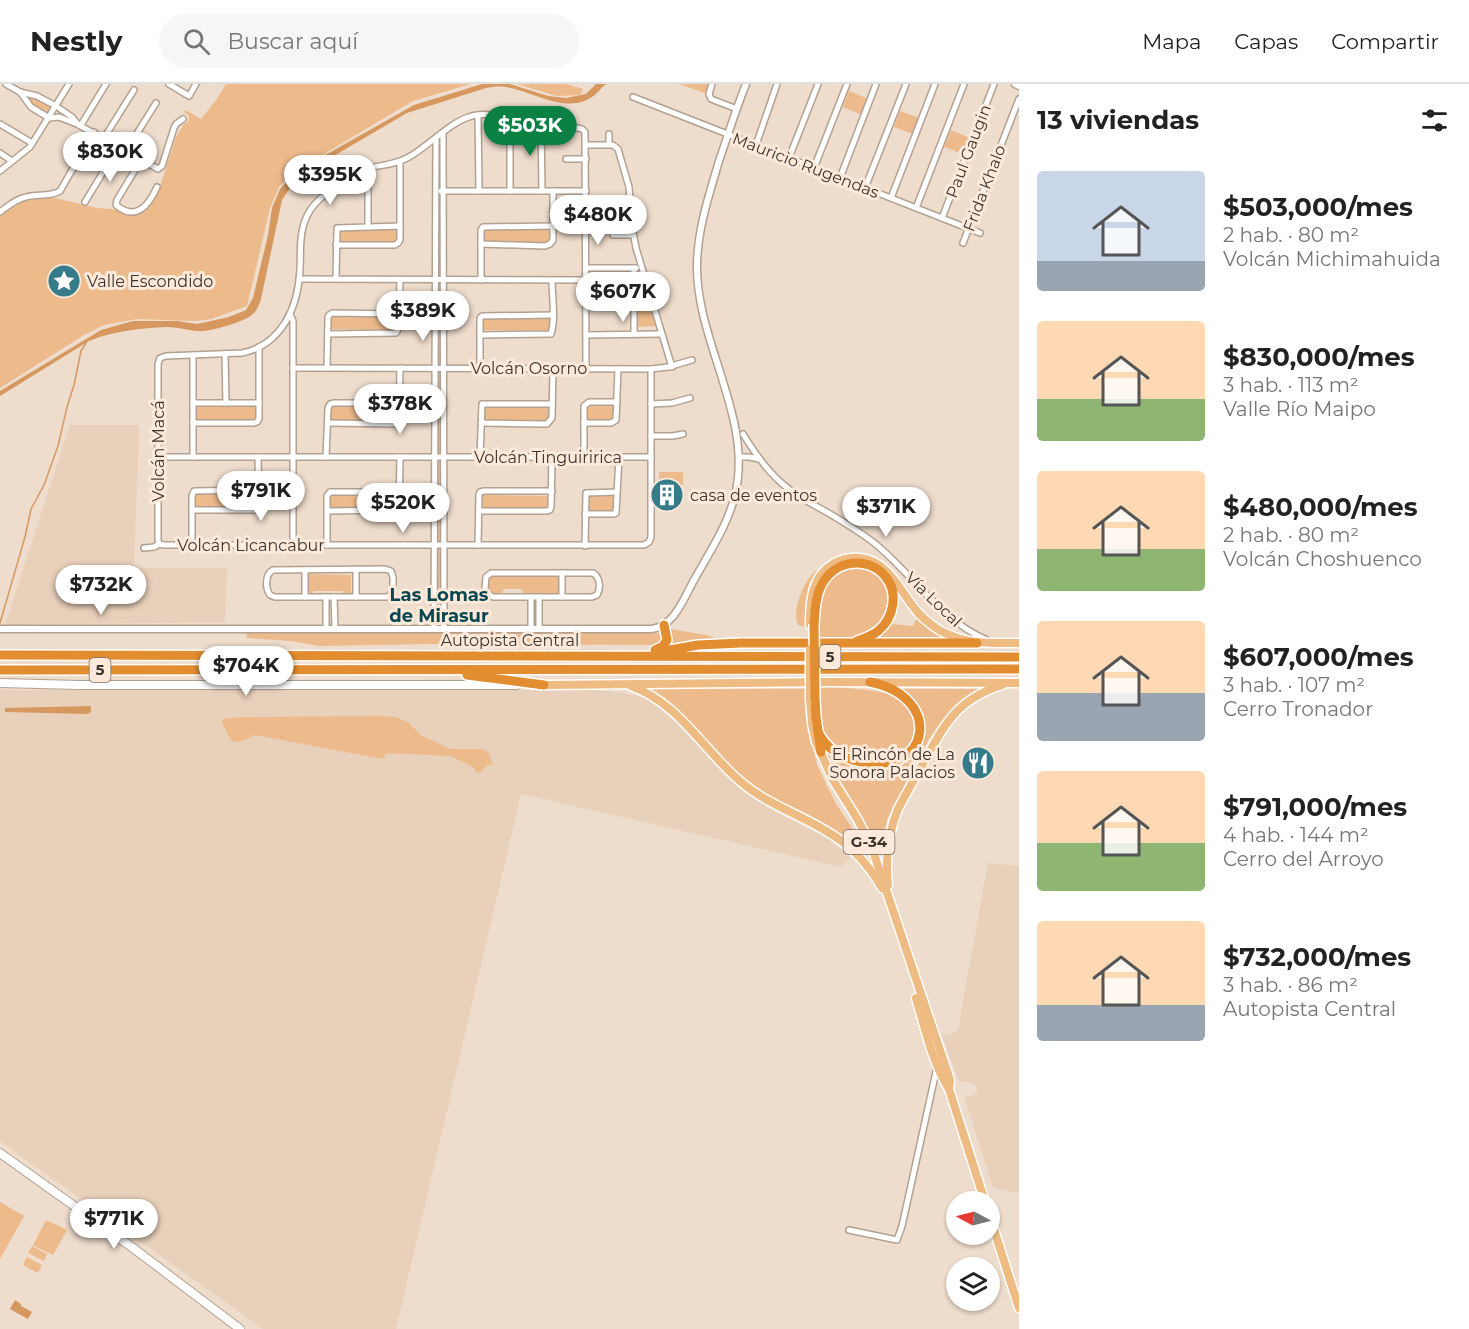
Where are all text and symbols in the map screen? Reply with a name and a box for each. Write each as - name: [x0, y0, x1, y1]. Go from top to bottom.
- search box: [159, 14, 579, 68]
- text: Nestly: [30, 24, 123, 58]
- icon: search: [180, 25, 213, 58]
- text: Buscar aquí: [228, 28, 358, 55]
- text: Mapa: [1142, 29, 1201, 54]
- text: Capas: [1234, 29, 1298, 54]
- text: Compartir: [1331, 29, 1439, 54]
- street label: Paul Gaugin: [942, 102, 995, 201]
- text: 13 viviendas: [1037, 104, 1199, 136]
- icon: filters: [1418, 104, 1451, 137]
- pin: $503K: [488, 106, 572, 157]
- text: $503K: [498, 113, 562, 137]
- street label: Mauricio Rugendas: [730, 129, 882, 202]
- pin: $830K: [68, 132, 152, 183]
- text: $830K: [77, 139, 143, 163]
- street label: Frida Khalo: [959, 142, 1010, 234]
- pin: $395K: [288, 155, 372, 206]
- text: $395K: [298, 162, 362, 186]
- text: $503,000/mes: [1223, 191, 1413, 223]
- pin: $480K: [556, 195, 640, 246]
- icon: home: [1085, 195, 1157, 267]
- text: $480K: [564, 202, 632, 226]
- text: 2 hab. · 80 m²: [1223, 223, 1359, 247]
- text: Volcán Michimahuida: [1223, 247, 1441, 271]
- place icon: Valle Escondido: [46, 263, 82, 299]
- place label: Valle Escondido: [87, 272, 213, 291]
- pin: $607K: [581, 272, 665, 323]
- text: $607K: [590, 279, 656, 303]
- pin: $389K: [381, 291, 465, 342]
- text: $389K: [390, 298, 456, 322]
- text: $830,000/mes: [1223, 341, 1415, 373]
- icon: home: [1085, 345, 1157, 417]
- street label: Volcán Osorno: [471, 359, 587, 378]
- text: 3 hab. · 113 m²: [1223, 373, 1359, 397]
- pin: $378K: [358, 384, 442, 435]
- text: $378K: [368, 391, 432, 415]
- text: Valle Río Maipo: [1223, 397, 1376, 421]
- street label: Volcán Macá: [149, 400, 168, 502]
- street label: Volcán Tinguiririca: [474, 448, 622, 467]
- pin: $791K: [219, 471, 303, 522]
- building icon: casa de eventos: [649, 477, 685, 513]
- text: $791K: [231, 478, 291, 502]
- pin: $520K: [361, 483, 445, 534]
- place label: casa de eventos: [690, 486, 817, 505]
- pin: $371K: [844, 487, 928, 538]
- text: $520K: [371, 490, 435, 514]
- text: $480,000/mes: [1223, 491, 1418, 523]
- text: $371K: [856, 494, 916, 518]
- icon: home: [1085, 495, 1157, 567]
- text: 2 hab. · 80 m²: [1223, 523, 1359, 547]
- street label: Volcán Licancabur: [177, 536, 325, 555]
- text: Volcán Choshuenco: [1223, 547, 1422, 571]
- pin: $732K: [59, 565, 143, 616]
- street label: Vía Local: [902, 568, 966, 631]
- text: $732K: [69, 572, 133, 596]
- district label: Las Lomas de Mirasur: [389, 584, 489, 627]
- street label: Autopista Central: [441, 631, 579, 650]
- text: $607,000/mes: [1223, 641, 1414, 673]
- road number: 5: [820, 645, 840, 669]
- icon: home: [1085, 645, 1157, 717]
- pin: $704K: [204, 646, 288, 697]
- text: $704K: [213, 653, 279, 677]
- road number: 5: [90, 658, 110, 682]
- text: 3 hab. · 107 m²: [1223, 673, 1365, 697]
- text: Cerro Tronador: [1223, 697, 1373, 721]
- place label: El Rincón de La Sonora Palacios: [829, 745, 955, 782]
- restaurant icon: El Rincón de La Sonora Palacios: [960, 745, 996, 781]
- text: $791,000/mes: [1223, 791, 1407, 823]
- icon: home: [1085, 795, 1157, 867]
- text: 4 hab. · 144 m²: [1223, 823, 1369, 847]
- road number: G-34: [844, 830, 894, 854]
- text: Cerro del Arroyo: [1223, 847, 1384, 871]
- text: $732,000/mes: [1223, 941, 1411, 973]
- icon: home: [1085, 945, 1157, 1017]
- text: 3 hab. · 86 m²: [1223, 973, 1358, 997]
- text: Autopista Central: [1223, 997, 1396, 1021]
- north arrow: [946, 1191, 1000, 1245]
- map controls: [946, 1191, 1000, 1311]
- pin: $771K: [72, 1199, 156, 1250]
- text: $771K: [84, 1206, 144, 1230]
- button: layers: [946, 1257, 1000, 1311]

